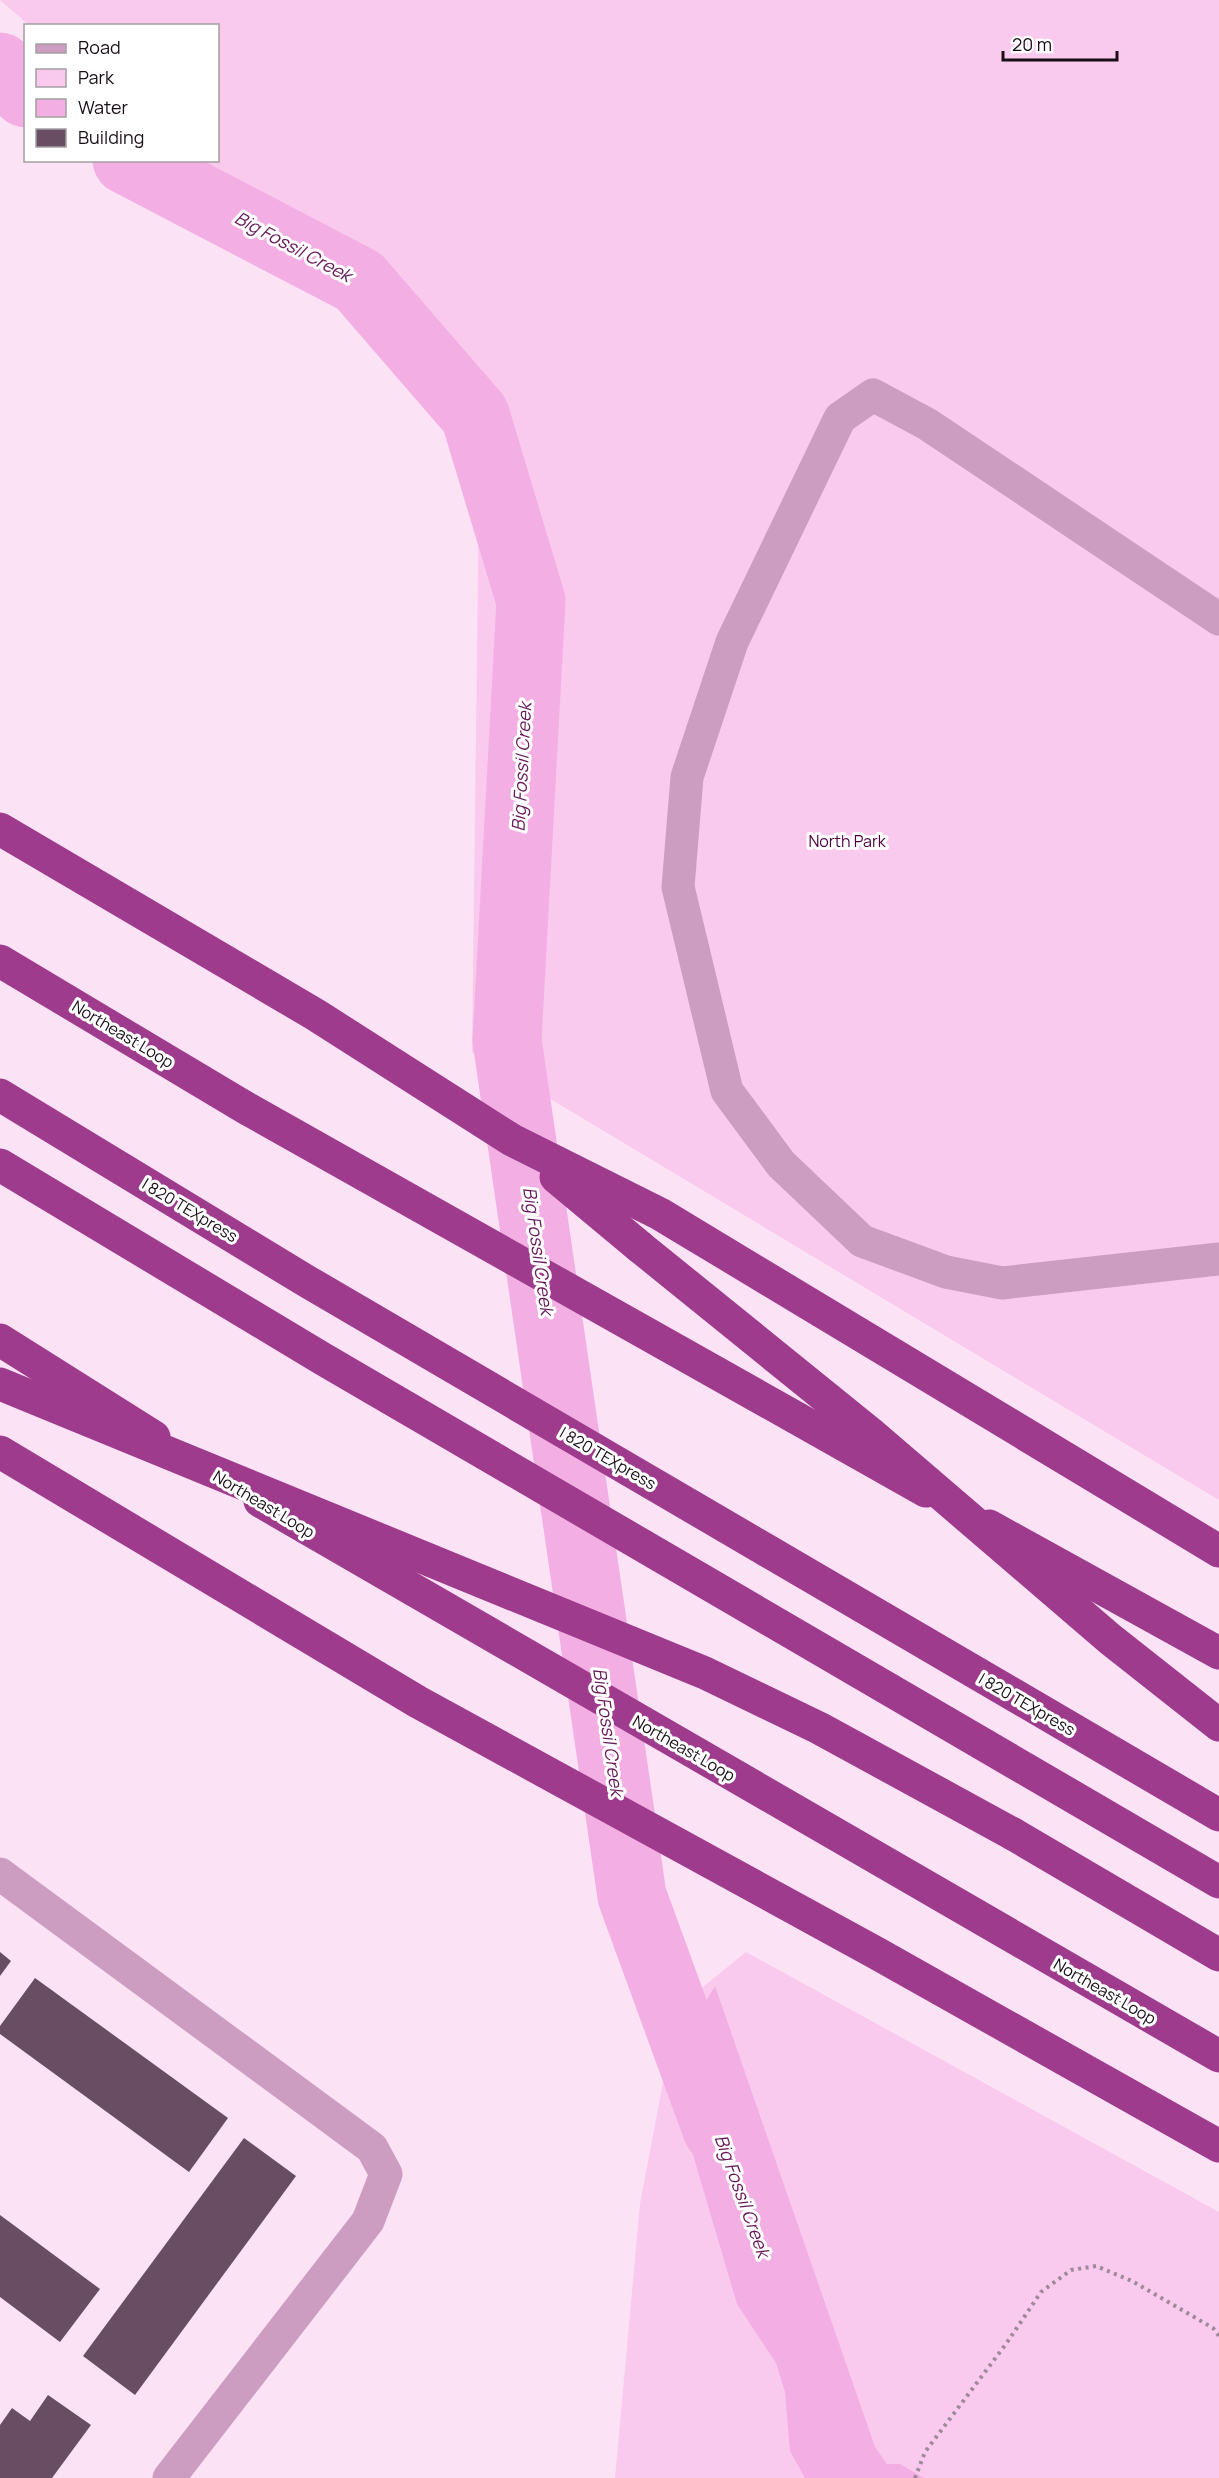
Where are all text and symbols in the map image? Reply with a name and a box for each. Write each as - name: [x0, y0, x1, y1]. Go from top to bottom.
- legend: [24, 24, 219, 162]
- scale bar: [1003, 24, 1117, 62]
- text: 20 m: [1012, 32, 1052, 56]
- text: Road: [78, 35, 121, 59]
- text: Park: [78, 65, 115, 89]
- text: Water: [78, 95, 128, 119]
- text: Building: [78, 125, 144, 149]
- water label: Big Fossil Creek: [231, 205, 359, 288]
- water label: Big Fossil Creek: [506, 699, 537, 832]
- park label: North Park: [808, 830, 887, 852]
- street label: Northeast Loop: [68, 995, 178, 1073]
- street label: I 820 TEXpress: [138, 1173, 242, 1247]
- water label: Big Fossil Creek: [518, 1185, 560, 1319]
- street label: I 820 TEXpress: [556, 1421, 660, 1495]
- street label: Northeast Loop: [209, 1465, 319, 1543]
- water label: Big Fossil Creek: [588, 1666, 630, 1800]
- street label: I 820 TEXpress: [975, 1667, 1079, 1741]
- street label: Northeast Loop: [629, 1710, 739, 1786]
- street label: Northeast Loop: [1050, 1953, 1160, 2029]
- water label: Big Fossil Creek: [710, 2131, 777, 2263]

